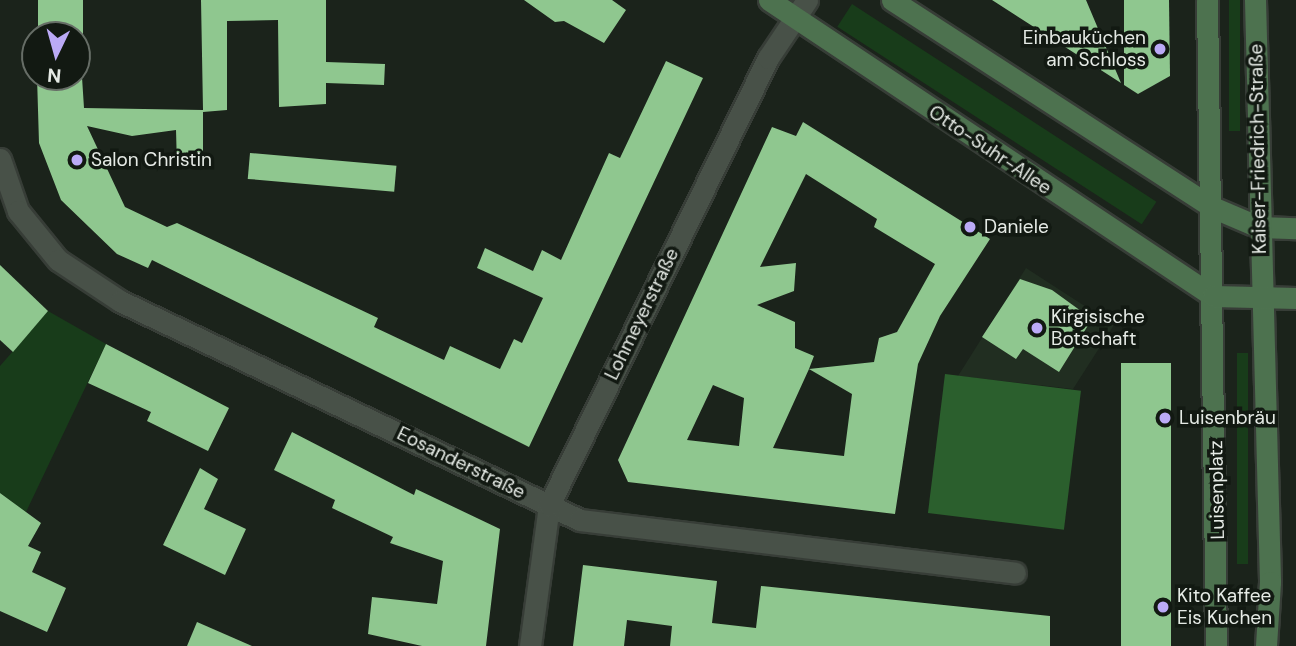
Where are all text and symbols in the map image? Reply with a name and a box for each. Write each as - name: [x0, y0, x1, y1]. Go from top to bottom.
- north arrow: [21, 21, 91, 91]
- place label: Einbauküchen am Schloss: [1023, 27, 1146, 71]
- marker: Einbauküchen am Schloss: [1152, 41, 1168, 57]
- street label: Kaiser-Friedrich-Straße: [1245, 44, 1271, 254]
- text: N: [46, 62, 62, 88]
- street label: Otto-Suhr-Allee: [924, 101, 1056, 199]
- place label: Salon Christin: [91, 149, 212, 171]
- marker: Salon Christin: [69, 152, 85, 168]
- place label: Daniele: [984, 216, 1049, 238]
- marker: Daniele: [962, 219, 978, 235]
- street label: Lohmeyerstraße: [600, 244, 684, 384]
- place label: Kirgisische Botschaft: [1051, 306, 1145, 350]
- marker: Kirgisische Botschaft: [1029, 320, 1045, 336]
- place label: Luisenbräu: [1179, 407, 1276, 429]
- marker: Luisenbräu: [1157, 410, 1173, 426]
- street label: Eosanderstraße: [393, 422, 529, 504]
- street label: Luisenplatz: [1205, 440, 1229, 540]
- place label: Kito Kaffee Eis Kuchen: [1177, 585, 1272, 629]
- marker: Kito Kaffee Eis Kuchen: [1155, 599, 1171, 615]

